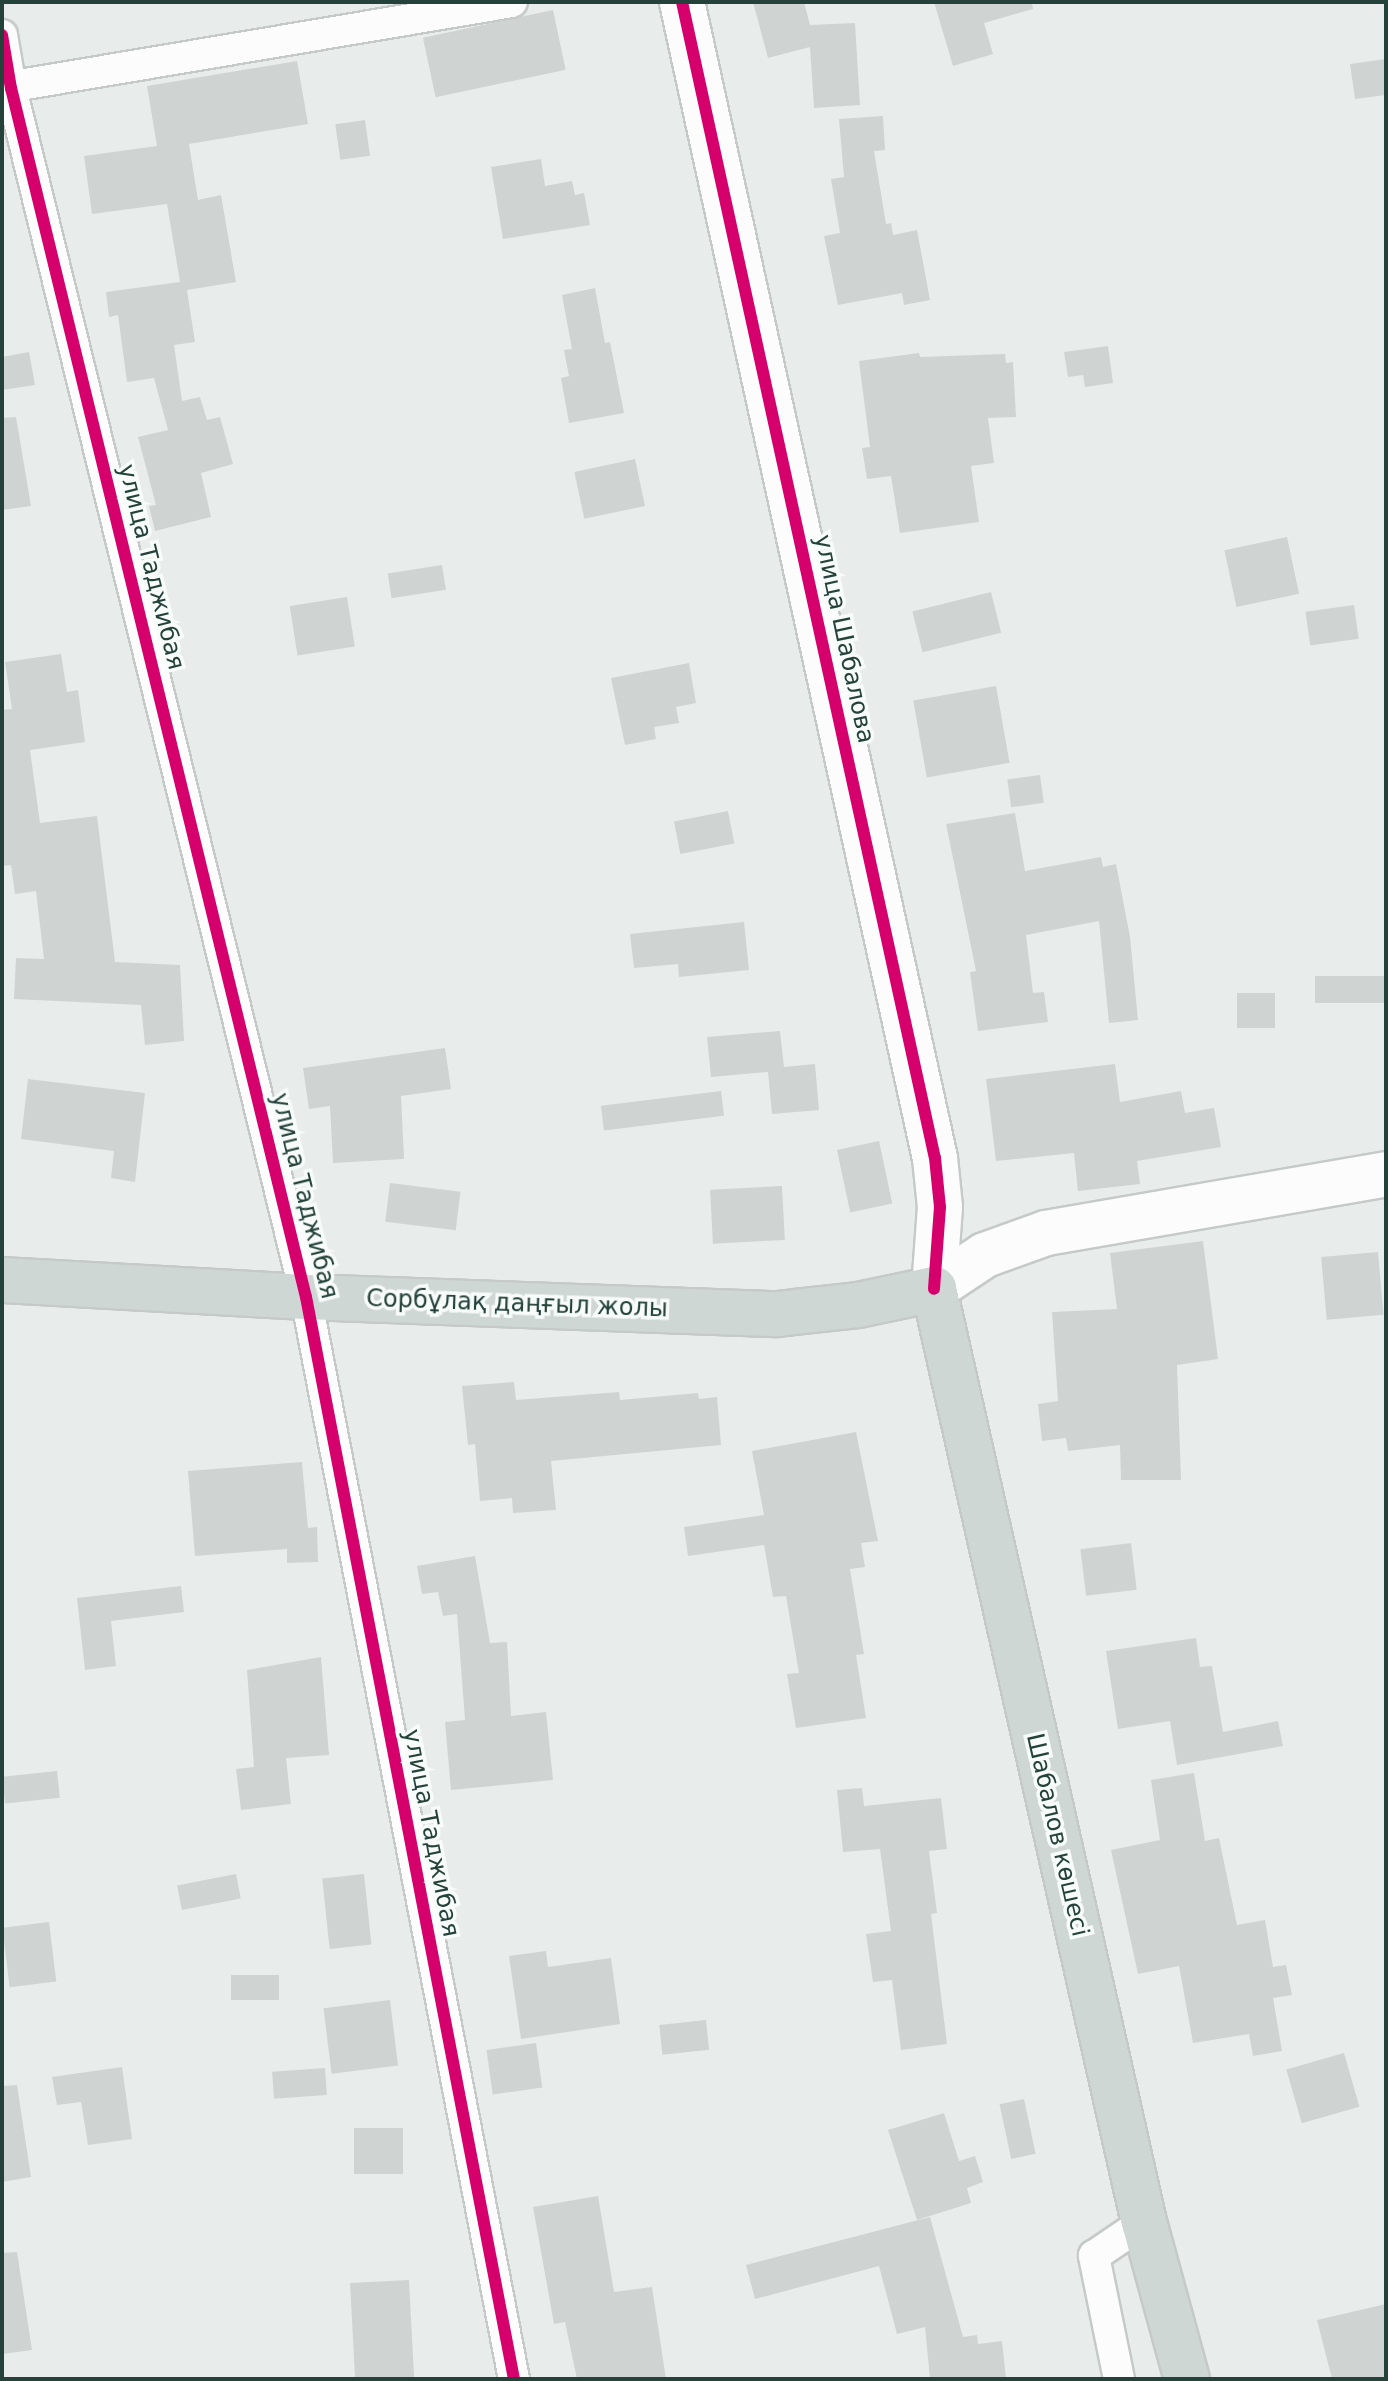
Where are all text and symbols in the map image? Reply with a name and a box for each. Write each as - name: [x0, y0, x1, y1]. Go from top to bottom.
- street label: улица Таджибая: [112, 461, 190, 673]
- street label: улица Шабалова: [808, 532, 880, 746]
- street label: улица Таджибая: [265, 1090, 343, 1302]
- street label: Сорбұлақ даңғыл жолы: [366, 1284, 668, 1324]
- street label: улица Таджибая: [397, 1727, 465, 1939]
- street label: Шабалов көшесі: [1020, 1731, 1094, 1939]

